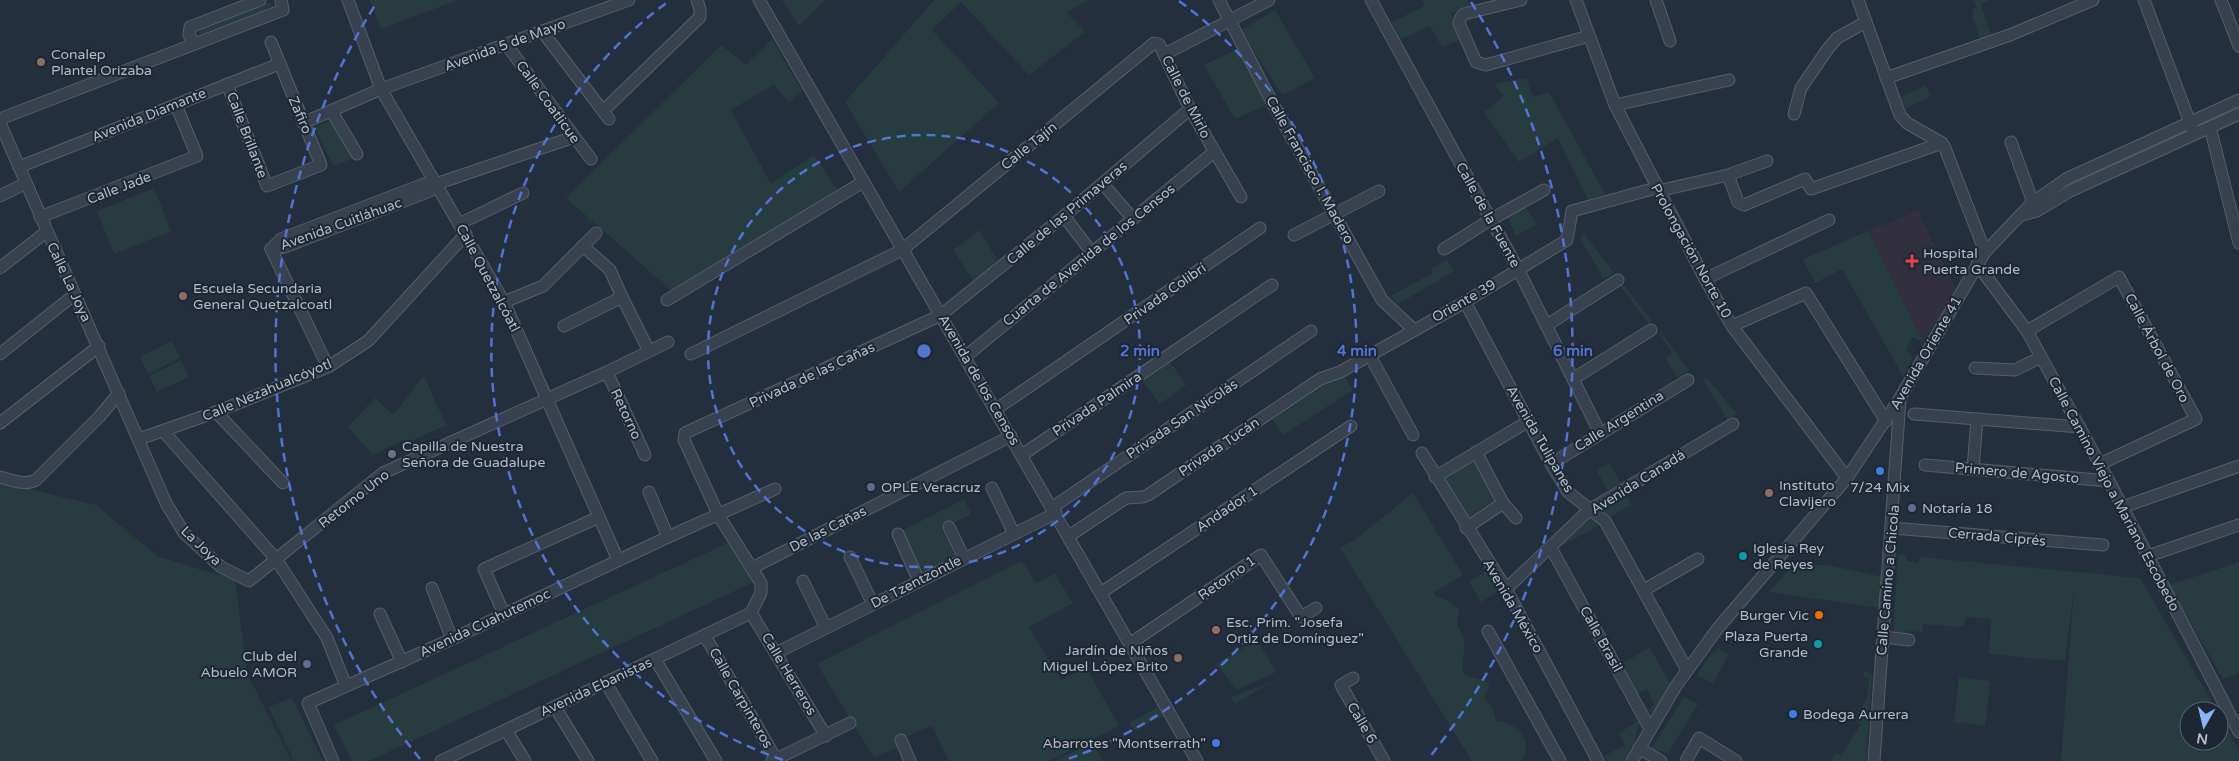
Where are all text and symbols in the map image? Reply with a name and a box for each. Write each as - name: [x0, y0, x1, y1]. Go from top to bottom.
- street label: Avenida 5 de Mayo: [442, 15, 568, 75]
- place label: Conalep Plantel Orizaba: [51, 46, 152, 79]
- street label: Calle de Mirlo: [1158, 53, 1214, 141]
- marker: Conalep Plantel Orizaba: [35, 56, 47, 68]
- street label: Calle Coatlicue: [512, 57, 584, 147]
- street label: Avenida Diamante: [89, 84, 209, 146]
- street label: Calle Brillante: [223, 89, 271, 181]
- street label: Calle Francisco I. Madero: [1262, 93, 1358, 247]
- street label: Zafiro: [285, 94, 315, 136]
- street label: Calle Tajín: [998, 118, 1060, 174]
- street label: Calle de las Primaveras: [1003, 157, 1131, 268]
- street label: Calle de la Fuente: [1452, 159, 1524, 271]
- street label: Calle Jade: [85, 168, 154, 208]
- street label: Cuarta de Avenida de los Censos: [999, 180, 1179, 330]
- street label: Prolongación Norte 10: [1647, 181, 1735, 321]
- street label: Avenida Cuitláhuac: [278, 194, 404, 254]
- street label: Calle Quetzalcóatl: [452, 221, 524, 335]
- street label: Calle La Joya: [43, 239, 95, 325]
- place label: Hospital Puerta Grande: [1923, 245, 2020, 278]
- marker: Hospital Puerta Grande: [1905, 254, 1919, 268]
- street label: Privada Colibrí: [1121, 259, 1210, 329]
- street label: Oriente 39: [1429, 276, 1499, 326]
- place label: Escuela Secundaria General Quetzalcoatl: [193, 280, 332, 313]
- marker: Escuela Secundaria General Quetzalcoatl: [177, 290, 189, 302]
- street label: Calle Árbol de Oro: [2121, 290, 2193, 406]
- street label: Avenida Oriente 41: [1887, 293, 1965, 413]
- street label: Avenida de los Censos: [935, 312, 1024, 449]
- street label: Privada de las Cañas: [747, 338, 878, 412]
- centre of rings: [915, 342, 933, 360]
- text: 2 min: [1120, 342, 1160, 360]
- text: 4 min: [1337, 342, 1377, 360]
- text: 6 min: [1553, 342, 1593, 360]
- street label: Calle Nezahualcóyotl: [200, 355, 334, 425]
- street label: Privada Palmira: [1049, 368, 1145, 440]
- street label: Calle Camino Viejo a Mariano Escobedo: [2045, 374, 2183, 614]
- street label: Privada San Nicolás: [1123, 375, 1241, 463]
- street label: Avenida Tulipanes: [1502, 383, 1578, 496]
- street label: Retorno: [607, 386, 645, 442]
- street label: Calle Argentina: [1571, 387, 1667, 455]
- street label: Privada Tucán: [1175, 414, 1263, 480]
- place label: Capilla de Nuestra Señora de Guadalupe: [402, 438, 545, 471]
- street label: Avenida Canadá: [1588, 446, 1688, 518]
- marker: Capilla de Nuestra Señora de Guadalupe: [386, 448, 398, 460]
- street label: Primero de Agosto: [1954, 459, 2080, 487]
- marker: 7/24 Mix: [1874, 465, 1886, 477]
- street label: Retorno Uno: [315, 466, 393, 532]
- place label: Instituto Clavijero: [1779, 477, 1836, 510]
- place label: OPLE Veracruz: [881, 479, 981, 496]
- place label: 7/24 Mix: [1850, 479, 1910, 496]
- marker: OPLE Veracruz: [865, 481, 877, 493]
- street label: Andador 1: [1193, 482, 1261, 536]
- marker: Instituto Clavijero: [1763, 487, 1775, 499]
- place label: Notaría 18: [1922, 500, 1993, 517]
- street label: De las Cañas: [787, 502, 870, 556]
- marker: Notaría 18: [1906, 502, 1918, 514]
- street label: Calle Camino a Chicola: [1873, 504, 1903, 656]
- street label: La Joya: [177, 523, 225, 569]
- street label: Cerrada Ciprés: [1947, 524, 2047, 550]
- place label: Iglesia Rey de Reyes: [1753, 540, 1825, 573]
- marker: Iglesia Rey de Reyes: [1737, 550, 1749, 562]
- street label: De Tzentzontle: [868, 552, 964, 612]
- street label: Retorno 1: [1195, 552, 1259, 604]
- street label: Avenida México: [1479, 556, 1547, 656]
- street label: Avenida Cuahutemoc: [417, 585, 553, 661]
- street label: Calle Brasil: [1576, 603, 1626, 675]
- place label: Burger Vic: [1739, 607, 1809, 624]
- marker: Burger Vic: [1813, 609, 1825, 621]
- place label: Esc. Prim. "Josefa Ortiz de Domínguez": [1226, 614, 1364, 647]
- marker: Esc. Prim. "Josefa Ortiz de Domínguez": [1210, 624, 1222, 636]
- place label: Plaza Puerta Grande: [1725, 628, 1808, 661]
- street label: Calle Herreros: [758, 630, 820, 719]
- marker: Plaza Puerta Grande: [1812, 638, 1824, 650]
- place label: Jardín de Niños Miguel López Brito: [1043, 642, 1168, 675]
- street label: Calle Carpinteros: [705, 645, 777, 752]
- place label: Club del Abuelo AMOR: [200, 648, 297, 681]
- marker: Jardín de Niños Miguel López Brito: [1172, 652, 1184, 664]
- street label: Avenida Ebanistas: [537, 653, 655, 720]
- marker: Club del Abuelo AMOR: [301, 658, 313, 670]
- street label: Calle 6: [1343, 699, 1381, 747]
- north arrow: [2179, 701, 2229, 751]
- place label: Bodega Aurrera: [1803, 706, 1909, 723]
- marker: Bodega Aurrera: [1787, 708, 1799, 720]
- text: N: [2196, 729, 2209, 748]
- place label: Abarrotes "Montserrath": [1042, 735, 1206, 752]
- marker: Abarrotes "Montserrath": [1210, 737, 1222, 749]

